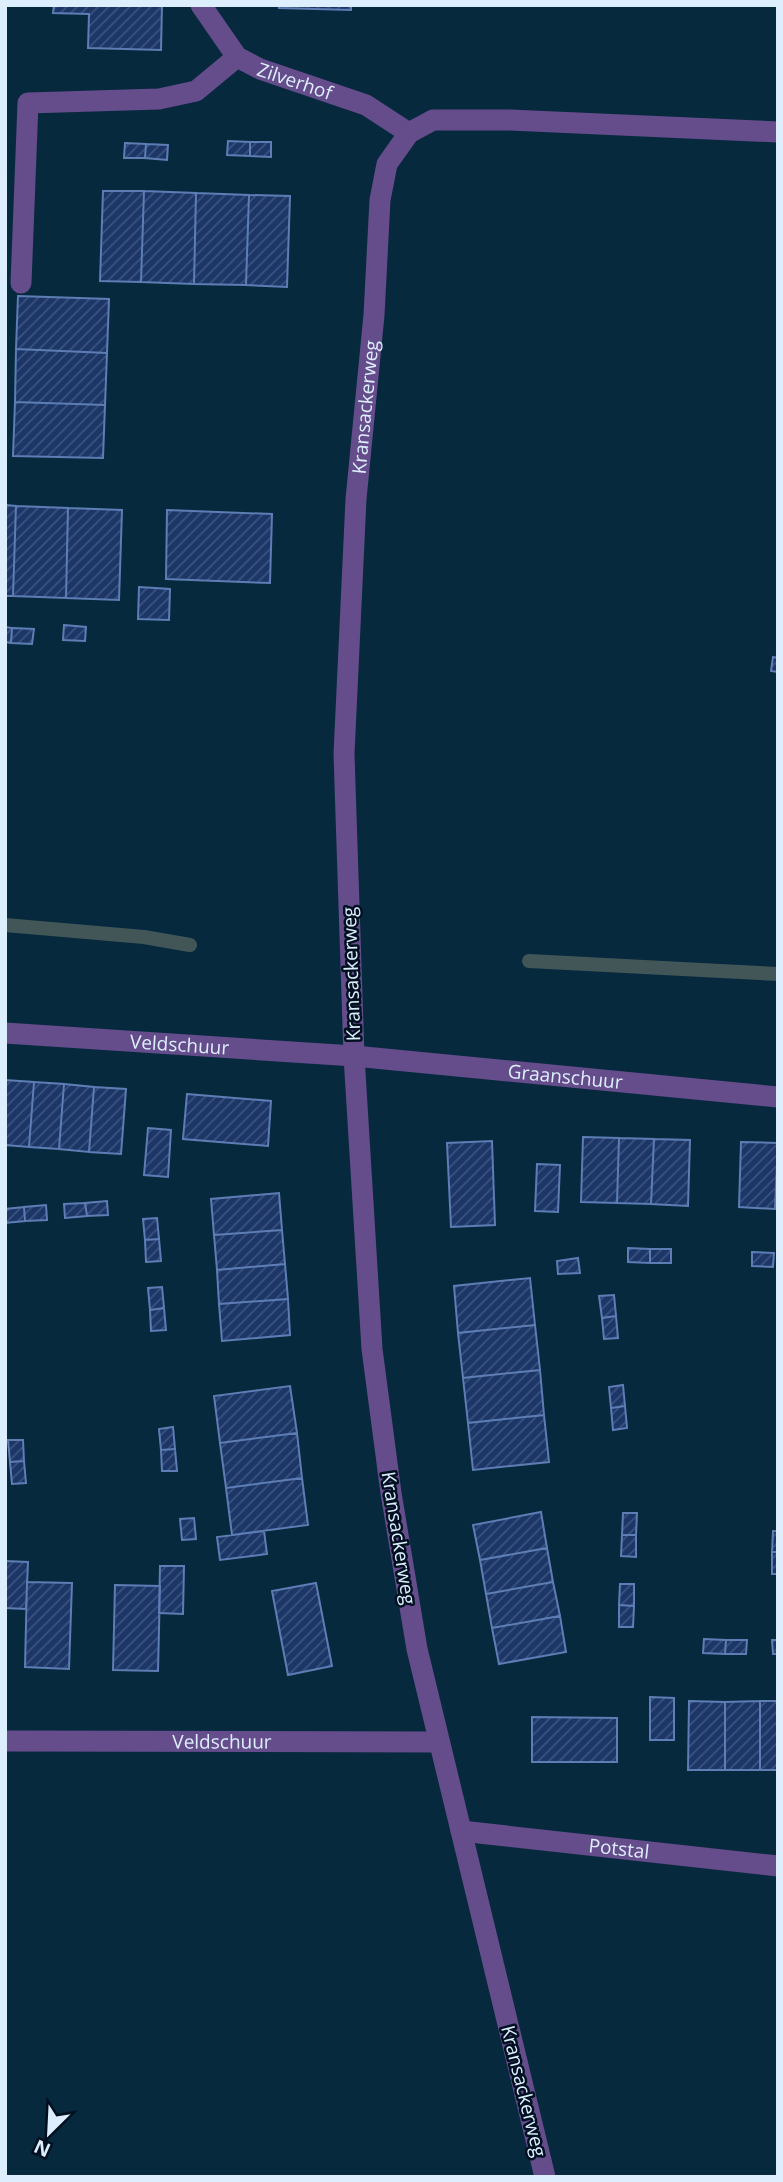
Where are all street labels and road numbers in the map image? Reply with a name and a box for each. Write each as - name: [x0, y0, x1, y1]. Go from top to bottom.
- street label: Zilverhof: [254, 56, 337, 106]
- street label: Kransackerweg: [346, 339, 384, 475]
- street label: Kransackerweg: [336, 906, 366, 1042]
- street label: Veldschuur: [129, 1028, 230, 1061]
- street label: Graanschuur: [507, 1058, 624, 1095]
- street label: Kransackerweg: [376, 1470, 422, 1606]
- street label: Veldschuur: [172, 1728, 272, 1755]
- street label: Potstal: [587, 1832, 651, 1865]
- street label: Kransackerweg: [495, 2023, 553, 2159]

